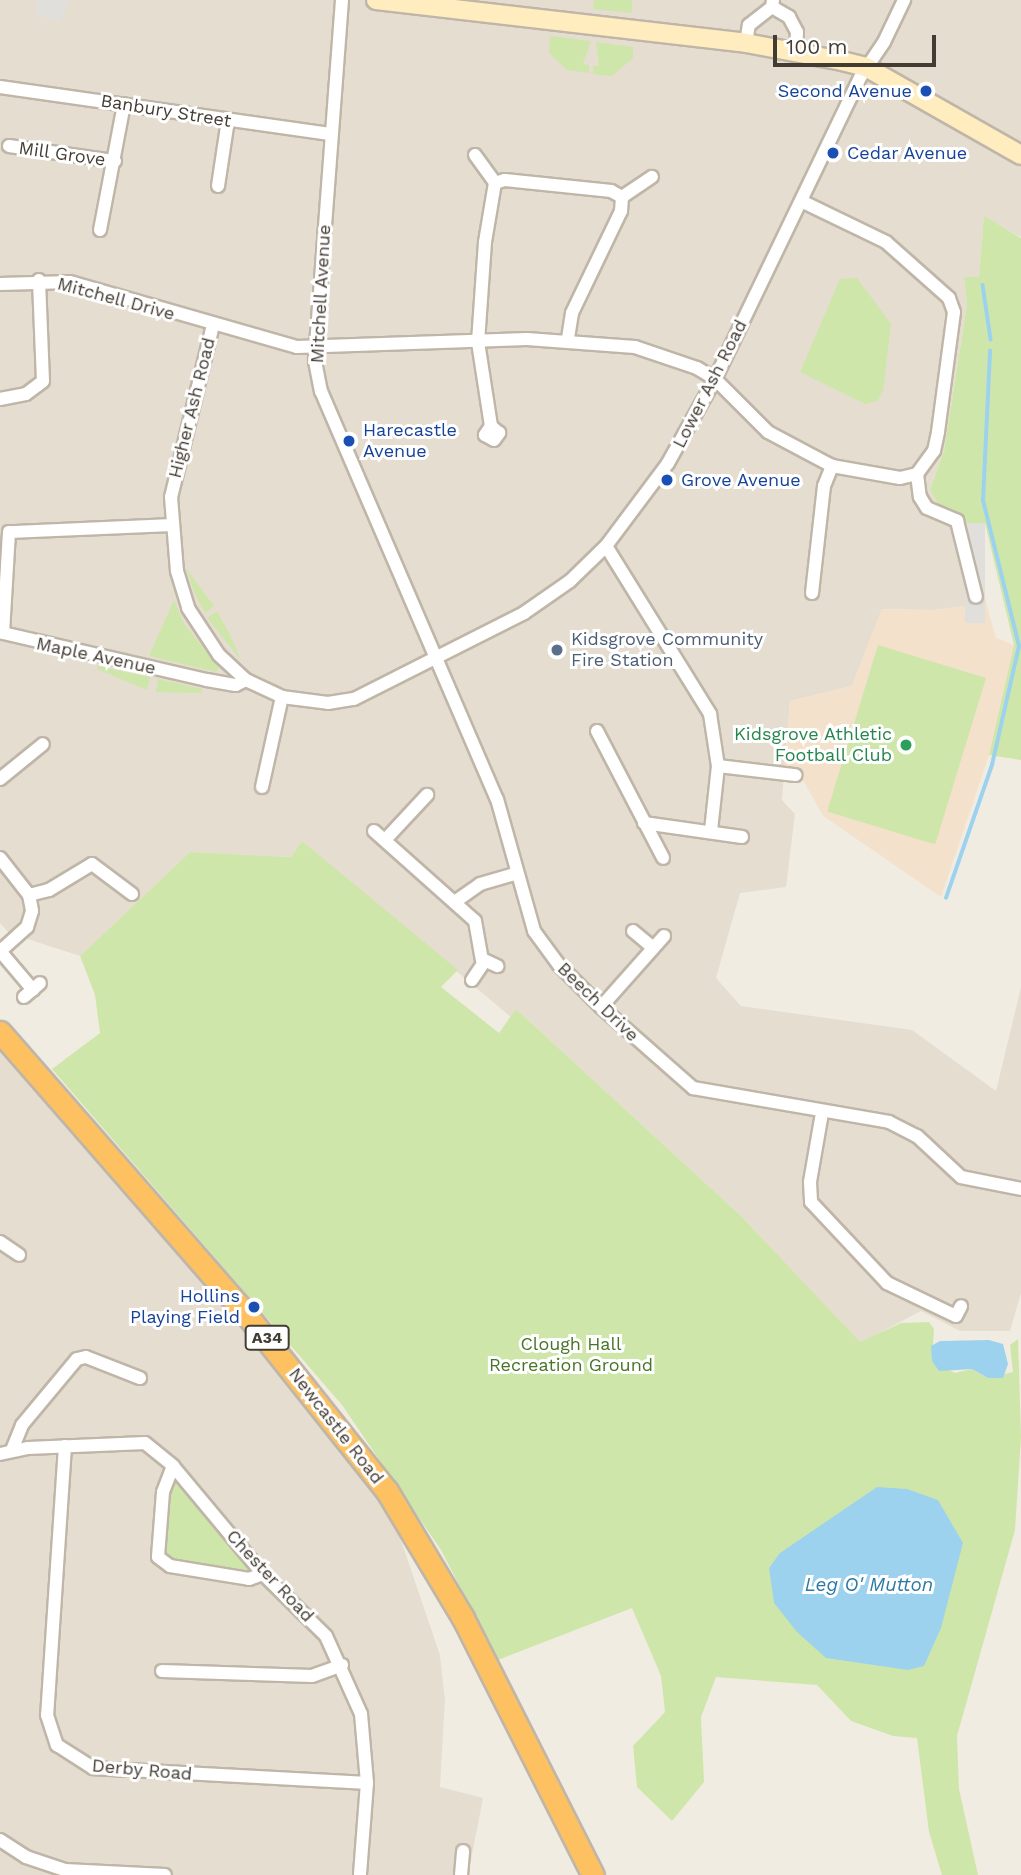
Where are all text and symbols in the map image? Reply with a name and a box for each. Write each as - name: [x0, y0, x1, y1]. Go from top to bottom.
- scale bar: [776, 21, 939, 65]
- text: 100 m: [786, 34, 848, 59]
- place label: Second Avenue: [777, 80, 912, 102]
- marker: Second Avenue: [918, 83, 934, 99]
- street label: Banbury Street: [99, 90, 233, 132]
- street label: Mill Grove: [17, 137, 107, 171]
- place label: Cedar Avenue: [847, 142, 968, 164]
- marker: Cedar Avenue: [825, 145, 841, 161]
- street label: Mitchell Avenue: [307, 223, 335, 365]
- street label: Mitchell Drive: [55, 273, 177, 325]
- street label: Lower Ash Road: [668, 316, 752, 452]
- street label: Higher Ash Road: [164, 335, 220, 481]
- place label: Harecastle Avenue: [363, 420, 457, 462]
- marker: Harecastle Avenue: [341, 433, 357, 449]
- place label: Grove Avenue: [681, 469, 801, 491]
- marker: Grove Avenue: [659, 472, 675, 488]
- place label: Kidsgrove Community Fire Station: [571, 629, 763, 672]
- street label: Maple Avenue: [34, 633, 158, 679]
- marker: Kidsgrove Community Fire Station: [549, 642, 565, 658]
- place label: Kidsgrove Athletic Football Club: [733, 724, 892, 766]
- marker: Kidsgrove Athletic Football Club: [898, 737, 914, 753]
- street label: Beech Drive: [553, 958, 643, 1046]
- place label: Hollins Playing Field: [130, 1286, 240, 1328]
- marker: Hollins Playing Field: [246, 1299, 262, 1315]
- road number: A34: [244, 1326, 290, 1350]
- park label: Clough Hall Recreation Ground: [489, 1334, 653, 1376]
- street label: Newcastle Road: [284, 1364, 388, 1488]
- street label: Chester Road: [222, 1525, 318, 1627]
- water label: Leg O' Mutton: [805, 1574, 933, 1596]
- street label: Derby Road: [91, 1755, 193, 1785]

